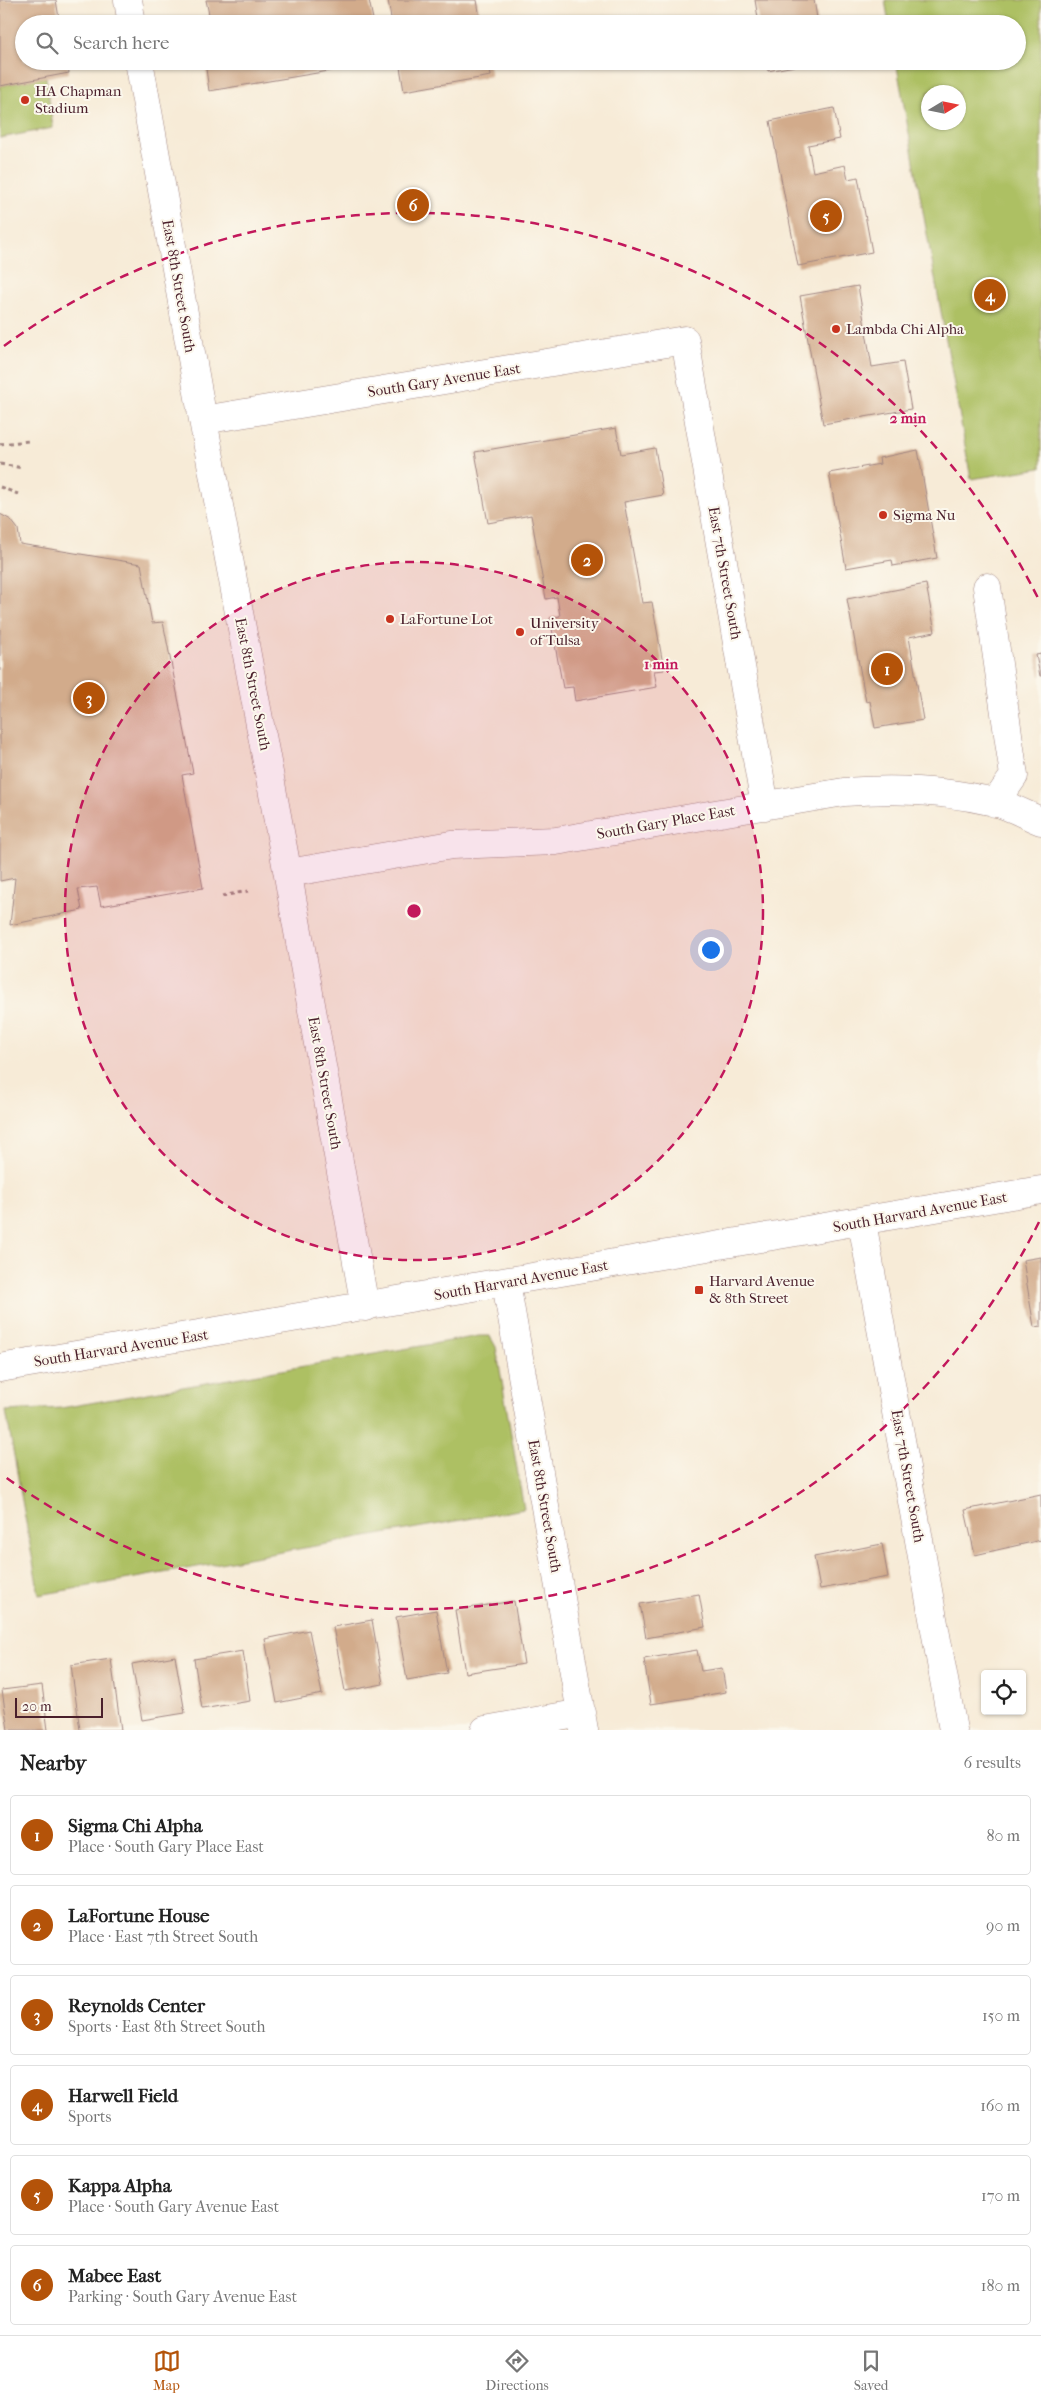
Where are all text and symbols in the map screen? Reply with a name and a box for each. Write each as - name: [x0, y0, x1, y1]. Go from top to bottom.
- search box: [15, 15, 1026, 70]
- icon: search: [33, 29, 61, 57]
- text: Search here: [73, 32, 169, 54]
- place label: HA Chapman Stadium: [35, 82, 122, 117]
- north arrow: [921, 85, 966, 130]
- marker: HA Chapman Stadium: [19, 94, 31, 106]
- pin: 6: [397, 186, 429, 224]
- pin: 5: [810, 197, 842, 235]
- street label: East 8th Street South: [158, 218, 200, 355]
- pin: 4: [974, 276, 1006, 314]
- place label: Lambda Chi Alpha: [846, 320, 965, 338]
- marker: Lambda Chi Alpha: [830, 323, 842, 335]
- street label: South Gary Avenue East: [366, 359, 522, 401]
- text: 2 min: [890, 409, 927, 427]
- street label: East 7th Street South: [704, 505, 746, 641]
- place label: Sigma Nu: [893, 506, 956, 524]
- marker: Sigma Nu: [877, 509, 889, 521]
- pin: 2: [571, 541, 603, 579]
- place label: LaFortune Lot: [400, 610, 494, 628]
- marker: LaFortune Lot: [384, 613, 396, 625]
- place label: University of Tulsa: [530, 614, 600, 649]
- street label: East 8th Street South: [231, 616, 275, 753]
- marker: University of Tulsa: [514, 626, 526, 638]
- pin: 1: [871, 650, 903, 688]
- text: 1 min: [644, 655, 678, 673]
- pin: 3: [73, 679, 105, 717]
- street label: South Gary Place East: [595, 801, 737, 843]
- centre of rings: [405, 902, 423, 920]
- your location: [698, 937, 724, 963]
- street label: East 8th Street South: [304, 1015, 346, 1152]
- street label: South Harvard Avenue East: [832, 1188, 1009, 1236]
- street label: South Harvard Avenue East: [433, 1256, 610, 1304]
- place label: Harvard Avenue & 8th Street: [709, 1272, 815, 1307]
- marker: Harvard Avenue & 8th Street: [693, 1284, 705, 1296]
- street label: South Harvard Avenue East: [33, 1325, 210, 1371]
- street label: East 7th Street South: [887, 1408, 929, 1544]
- street label: East 8th Street South: [524, 1438, 566, 1575]
- map controls: [981, 1670, 1026, 1715]
- button: locate: [981, 1670, 1026, 1715]
- scale bar: [15, 1695, 102, 1718]
- text: 20 m: [22, 1698, 52, 1715]
- text: Nearby: [20, 1751, 86, 1775]
- text: 6 results: [963, 1753, 1021, 1772]
- text: Sigma Chi Alpha: [68, 1815, 202, 1837]
- text: 1: [34, 1826, 40, 1845]
- text: 80 m: [986, 1826, 1020, 1845]
- text: Place · South Gary Place East: [68, 1837, 264, 1856]
- text: LaFortune House: [68, 1905, 209, 1927]
- text: 2: [33, 1916, 41, 1935]
- text: 90 m: [986, 1916, 1020, 1935]
- text: Place · East 7th Street South: [68, 1927, 258, 1946]
- text: Reynolds Center: [68, 1995, 205, 2017]
- text: 3: [34, 2006, 40, 2025]
- text: 150 m: [982, 2006, 1020, 2025]
- text: Sports · East 8th Street South: [68, 2017, 266, 2036]
- text: Harwell Field: [68, 2085, 178, 2107]
- text: 4: [32, 2096, 42, 2115]
- text: 160 m: [980, 2096, 1020, 2115]
- text: Sports: [68, 2107, 111, 2126]
- text: Kappa Alpha: [68, 2175, 171, 2197]
- text: 5: [34, 2186, 40, 2205]
- text: 170 m: [981, 2186, 1020, 2205]
- text: Place · South Gary Avenue East: [68, 2197, 279, 2216]
- text: Mabee East: [68, 2265, 161, 2287]
- text: 6: [33, 2276, 41, 2295]
- text: 180 m: [981, 2276, 1020, 2295]
- text: Parking · South Gary Avenue East: [68, 2287, 297, 2306]
- tab: Map: [153, 2347, 181, 2394]
- tab: Directions: [486, 2347, 549, 2394]
- tab: Saved: [854, 2347, 888, 2394]

